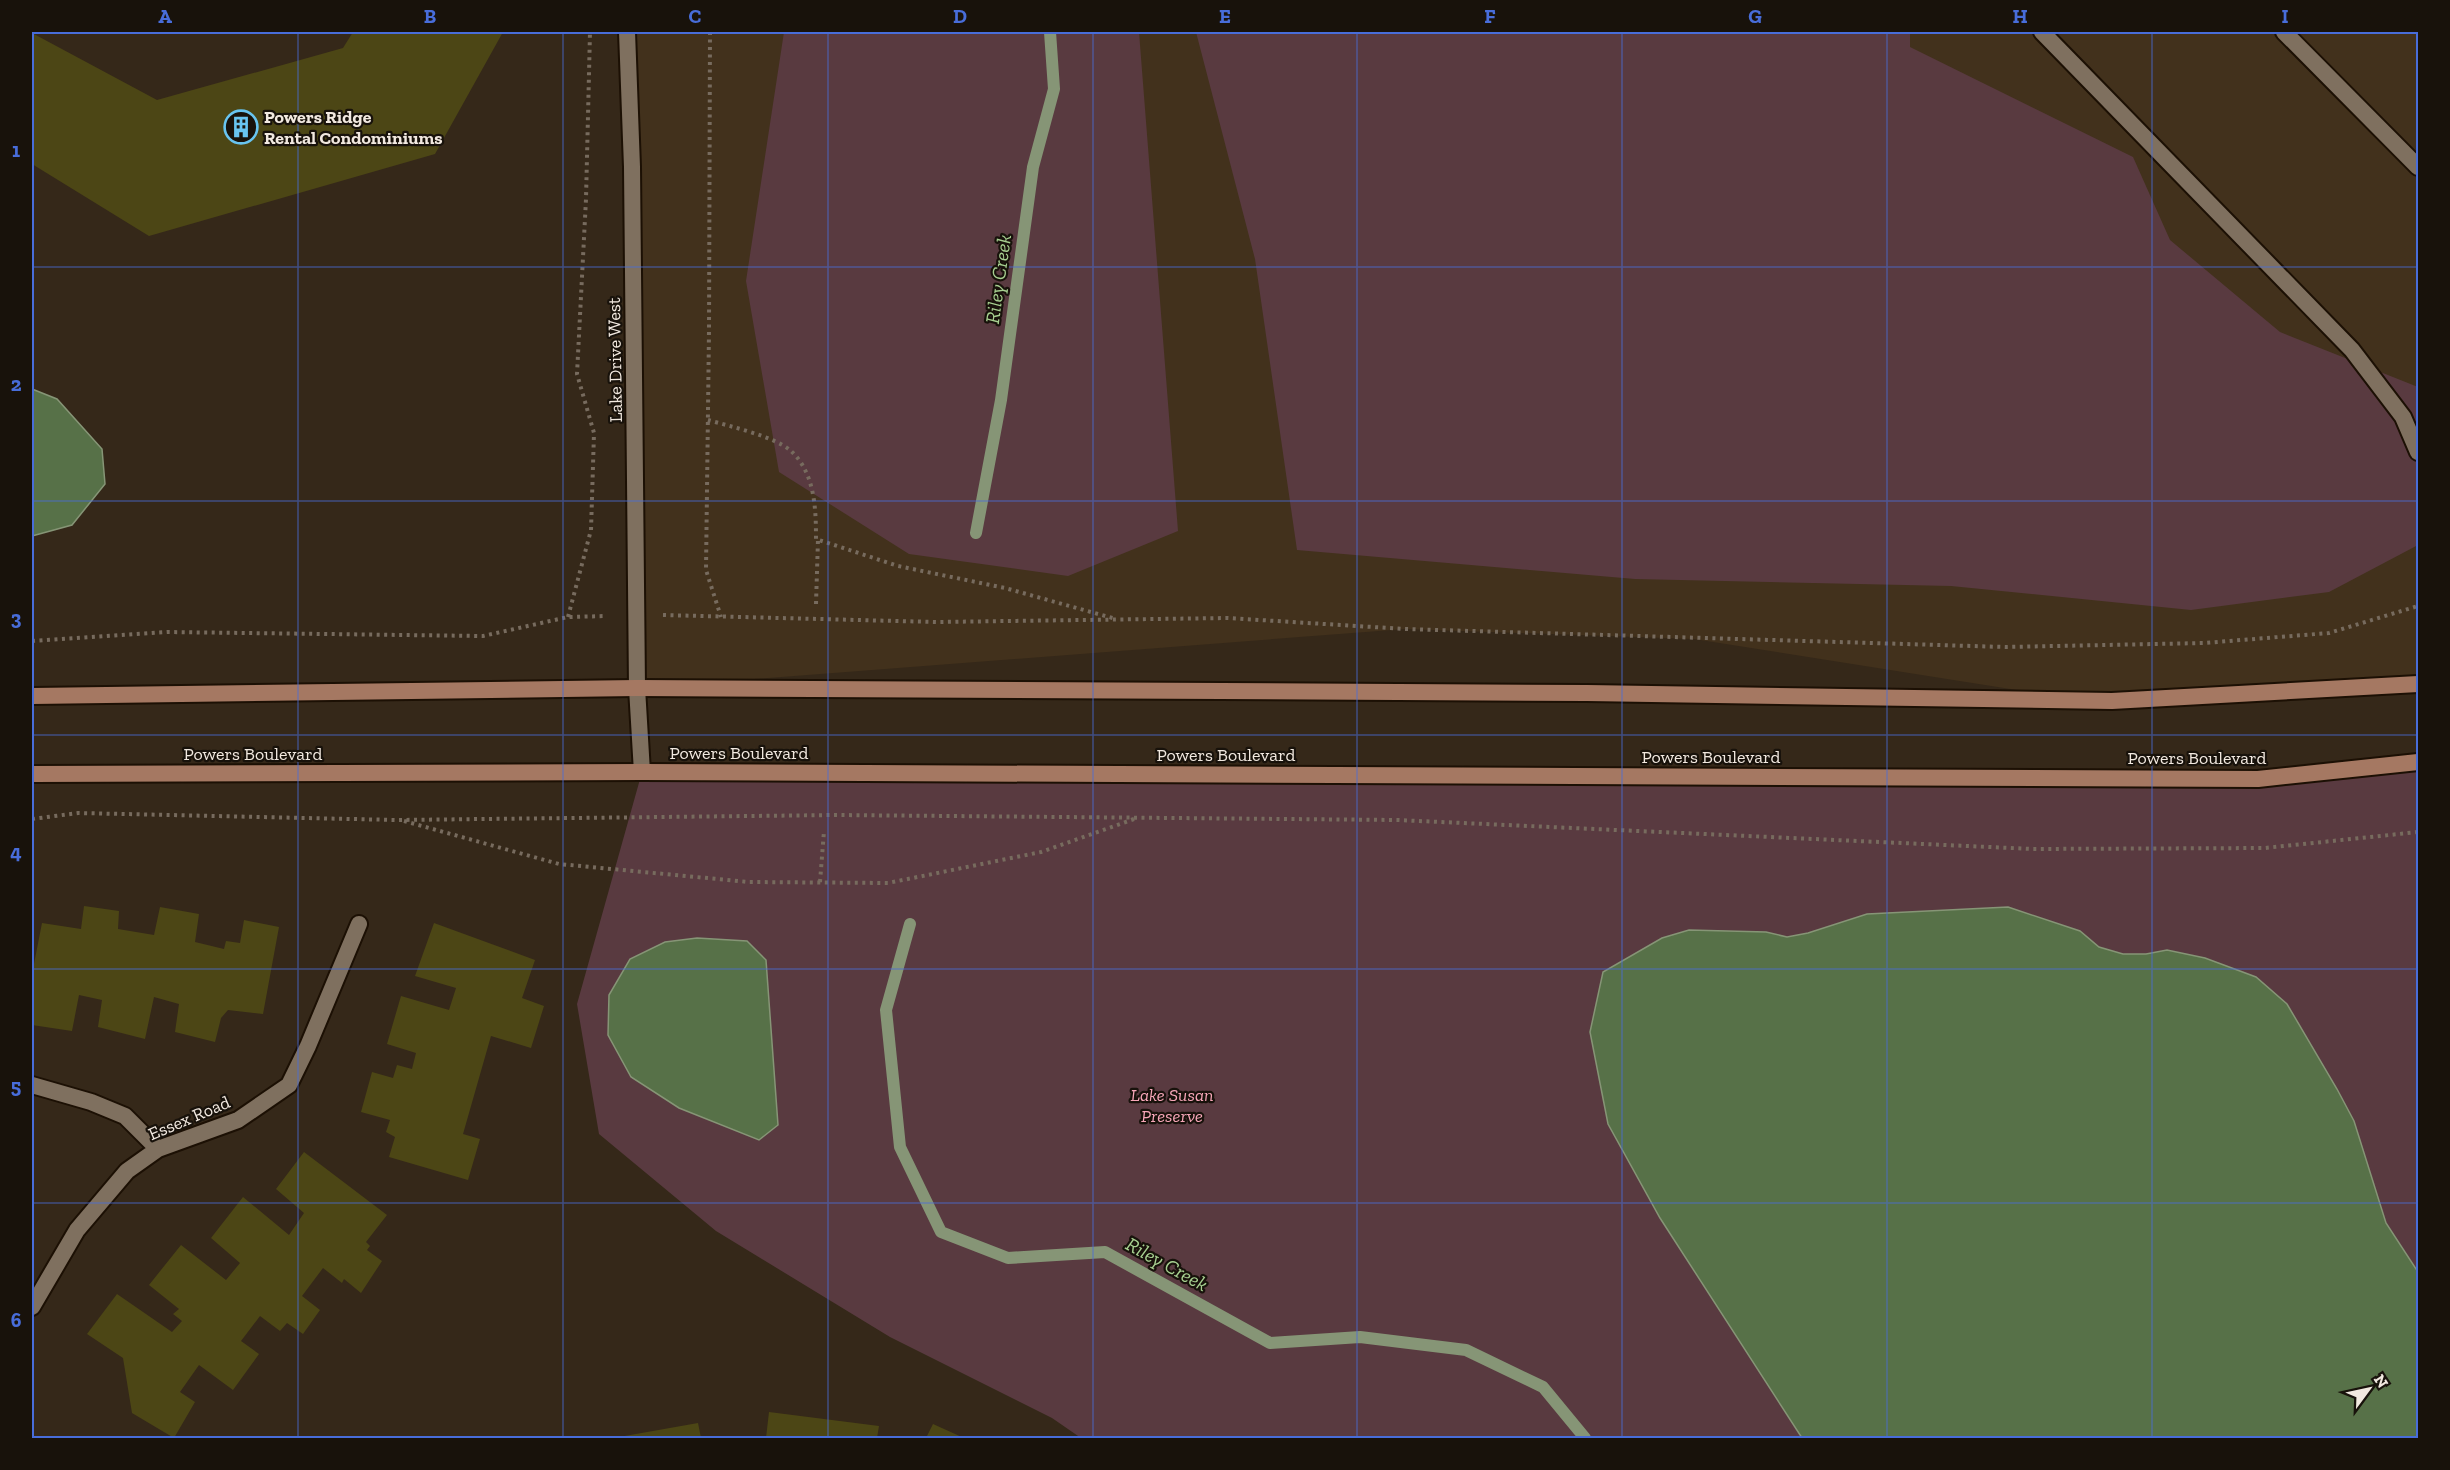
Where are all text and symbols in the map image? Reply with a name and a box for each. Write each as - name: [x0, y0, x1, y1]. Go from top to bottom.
- text: A: [158, 4, 172, 28]
- text: B: [424, 4, 436, 28]
- text: C: [689, 4, 702, 28]
- text: D: [953, 4, 967, 28]
- text: E: [1219, 4, 1231, 28]
- text: F: [1484, 4, 1496, 28]
- text: G: [1748, 4, 1762, 28]
- text: H: [2012, 4, 2028, 28]
- text: I: [2281, 4, 2289, 28]
- place label: Powers Ridge Rental Condominiums: [264, 106, 443, 149]
- building icon: Powers Ridge Rental Condominiums: [223, 109, 259, 145]
- text: 1: [12, 138, 20, 162]
- water label: Riley Creek: [980, 233, 1016, 325]
- street label: Lake Drive West: [603, 297, 627, 423]
- text: 2: [11, 372, 22, 396]
- text: 3: [11, 606, 22, 630]
- street label: Powers Boulevard: [670, 742, 809, 764]
- street label: Powers Boulevard: [184, 743, 323, 765]
- street label: Powers Boulevard: [1157, 744, 1296, 766]
- street label: Powers Boulevard: [1642, 746, 1781, 768]
- street label: Powers Boulevard: [2128, 747, 2267, 769]
- text: 4: [10, 840, 22, 864]
- text: 5: [11, 1074, 21, 1098]
- park label: Lake Susan Preserve: [1130, 1084, 1214, 1127]
- street label: Essex Road: [145, 1091, 233, 1145]
- water label: Riley Creek: [1122, 1232, 1212, 1296]
- text: 6: [11, 1308, 22, 1332]
- north arrow: [2339, 1359, 2399, 1419]
- text: N: [2370, 1371, 2392, 1391]

